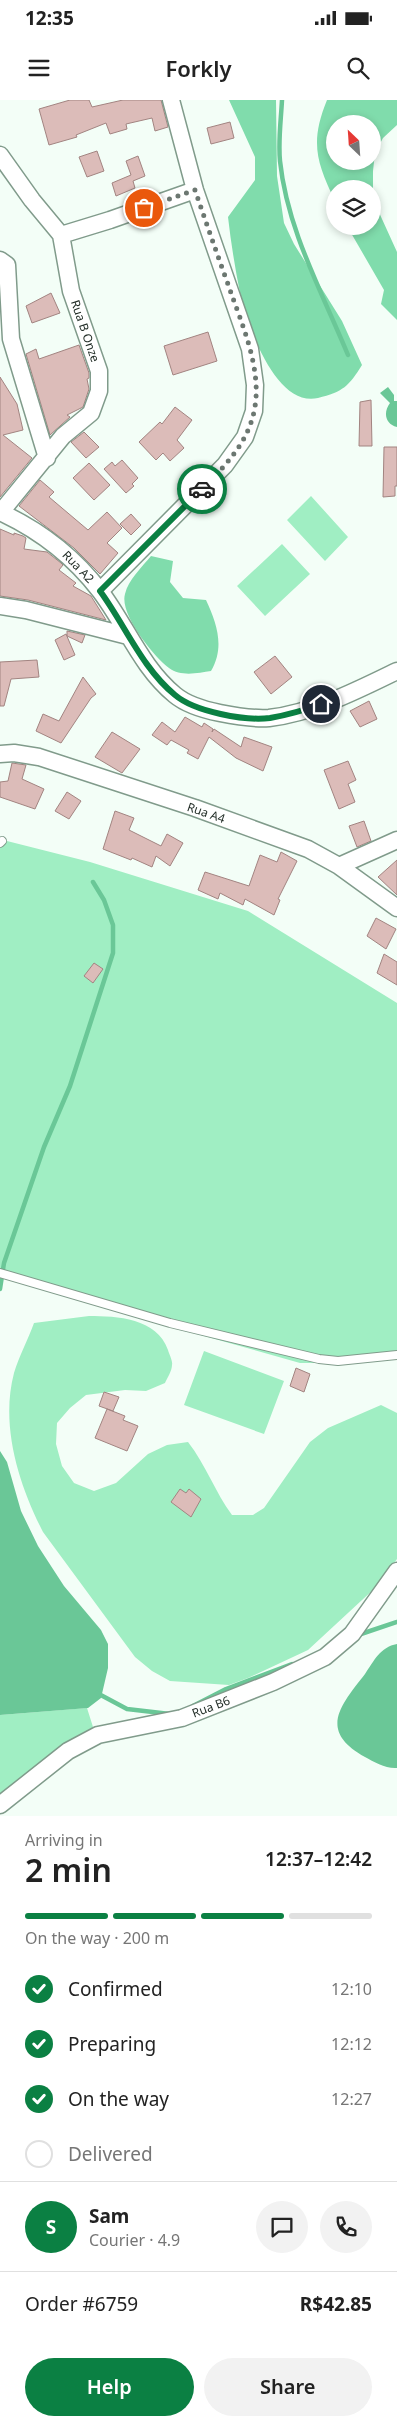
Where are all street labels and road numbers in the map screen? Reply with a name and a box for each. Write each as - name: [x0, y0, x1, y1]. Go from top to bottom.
- street label: Rua B Onze: [67, 297, 104, 364]
- street label: Rua A2: [59, 547, 98, 587]
- street label: Rua A4: [185, 798, 228, 827]
- street label: Rua B6: [189, 1691, 232, 1722]

